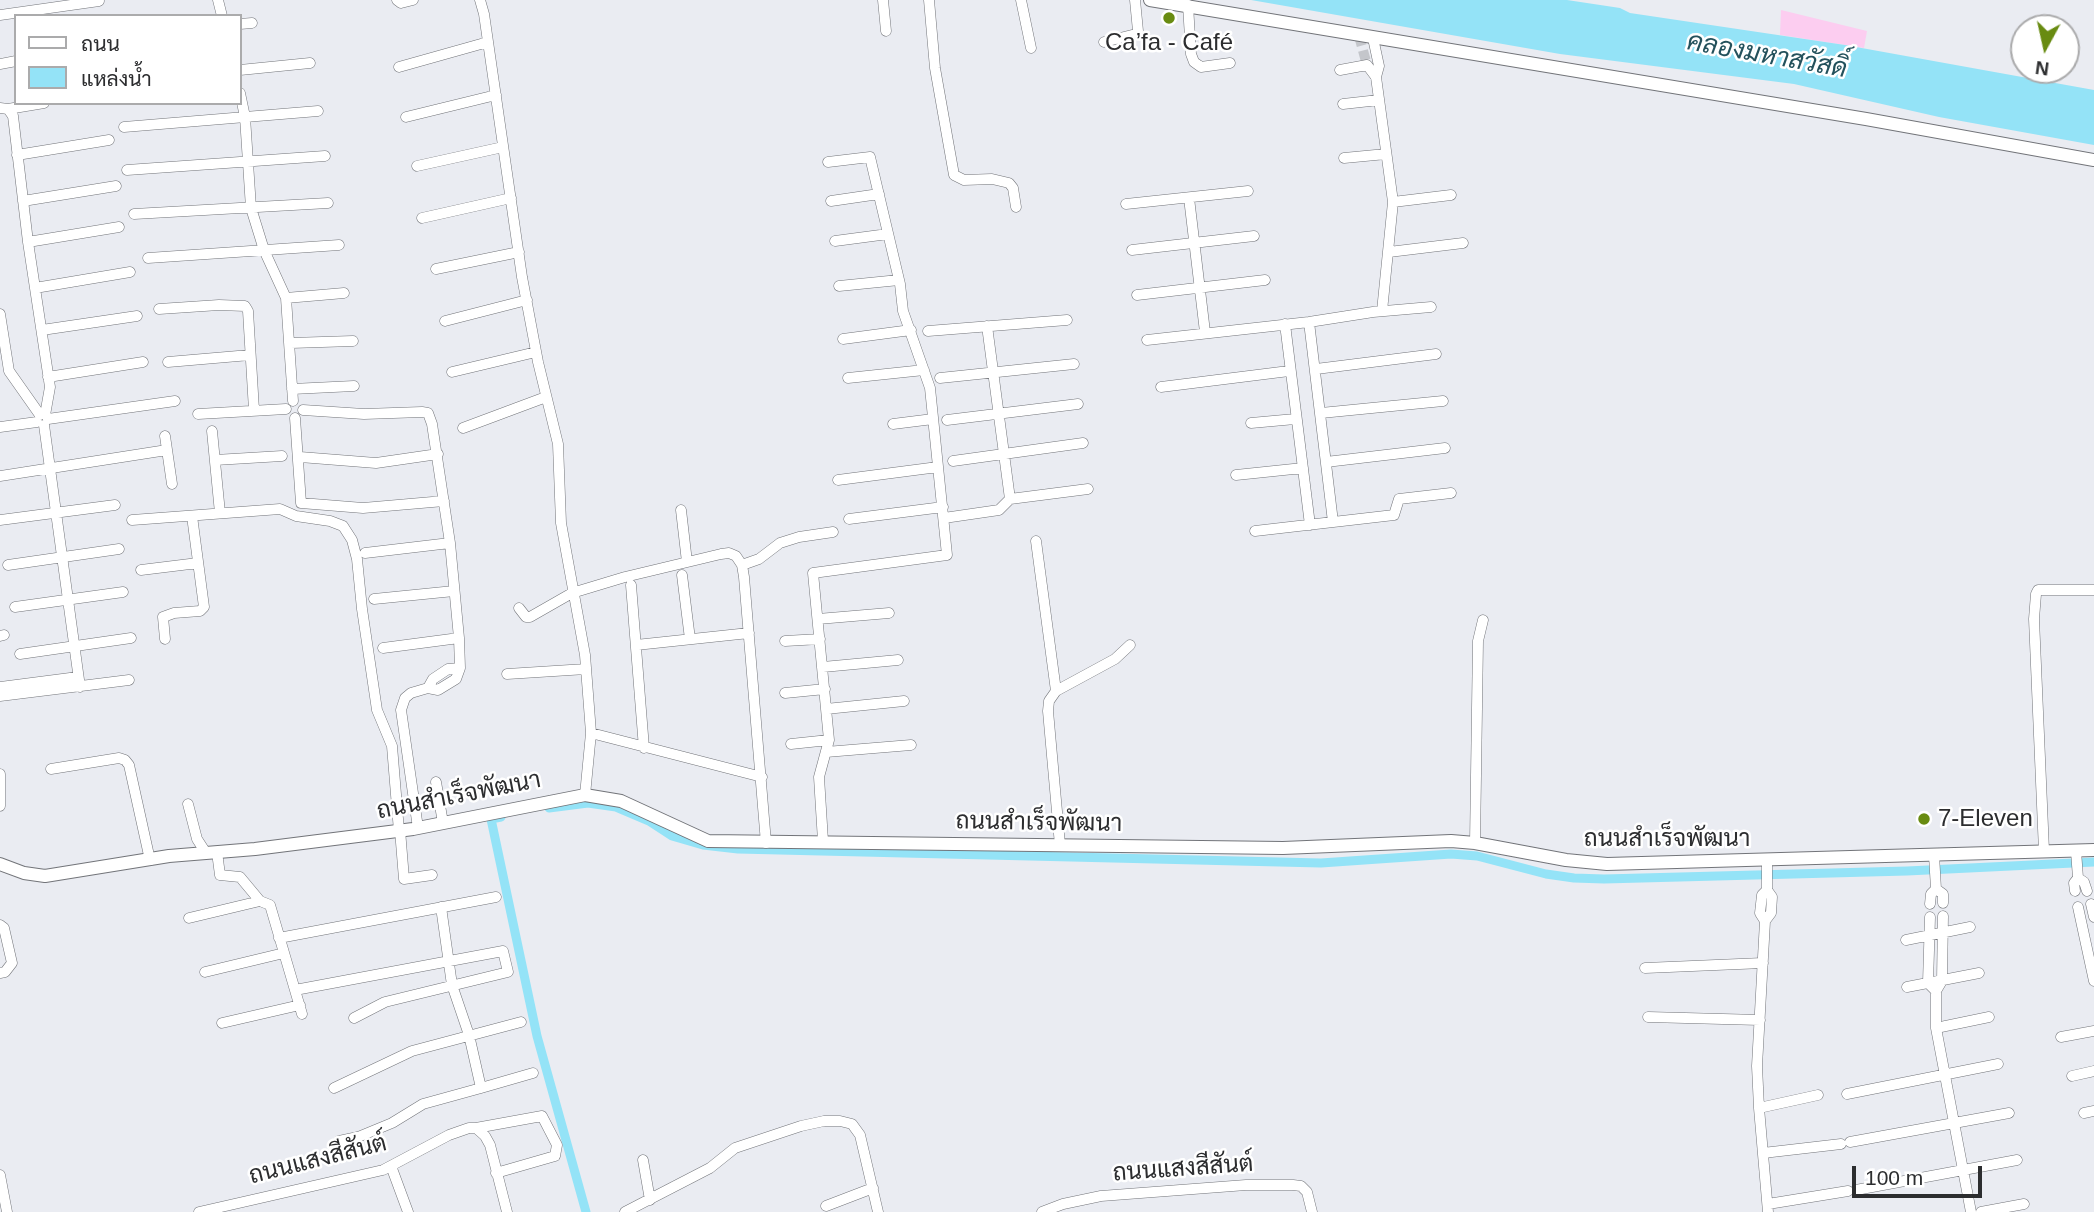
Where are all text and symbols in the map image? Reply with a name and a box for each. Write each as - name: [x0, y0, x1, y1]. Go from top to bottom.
- marker: Ca’fa - Café: [1161, 10, 1177, 26]
- legend: [14, 14, 242, 105]
- north arrow: [2010, 14, 2080, 84]
- water label: คลองมหาสวัสดิ์: [1685, 27, 1849, 85]
- place label: Ca’fa - Café: [1105, 29, 1233, 57]
- text: ถนน: [81, 32, 120, 55]
- text: N: [2034, 57, 2051, 80]
- text: แหล่งน้ำ: [81, 67, 152, 90]
- street label: ถนนสำเร็จพัฒนา: [374, 766, 544, 826]
- place label: 7-Eleven: [1938, 805, 2033, 833]
- street label: ถนนสำเร็จพัฒนา: [955, 807, 1123, 839]
- marker: 7-Eleven: [1916, 811, 1932, 827]
- street label: ถนนสำเร็จพัฒนา: [1584, 825, 1750, 853]
- street label: ถนนแสงสีสันต์: [246, 1129, 390, 1191]
- street label: ถนนแสงสีสันต์: [1112, 1150, 1254, 1188]
- scale bar: [1856, 1152, 1986, 1196]
- text: 100 m: [1865, 1166, 1923, 1189]

